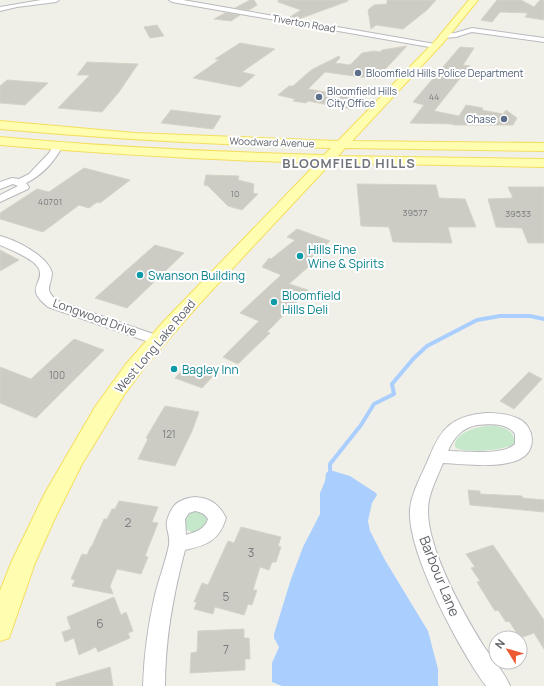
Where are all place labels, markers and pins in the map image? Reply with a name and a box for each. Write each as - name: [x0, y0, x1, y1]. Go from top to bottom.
- place label: Bloomfield Hills Police Department: [366, 66, 523, 80]
- marker: Bloomfield Hills Police Department: [353, 68, 363, 78]
- place label: Bloomfield Hills City Office: [327, 84, 397, 110]
- marker: Bloomfield Hills City Office: [314, 92, 324, 102]
- place label: Chase: [466, 112, 496, 126]
- marker: Chase: [499, 114, 509, 124]
- place label: Hills Fine Wine & Spirits: [308, 241, 384, 272]
- marker: Hills Fine Wine & Spirits: [295, 251, 305, 261]
- place label: Swanson Building: [148, 267, 245, 284]
- marker: Swanson Building: [135, 270, 145, 280]
- place label: Bloomfield Hills Deli: [282, 287, 341, 318]
- marker: Bloomfield Hills Deli: [269, 297, 279, 307]
- place label: Bagley Inn: [182, 361, 239, 378]
- marker: Bagley Inn: [169, 364, 179, 374]

